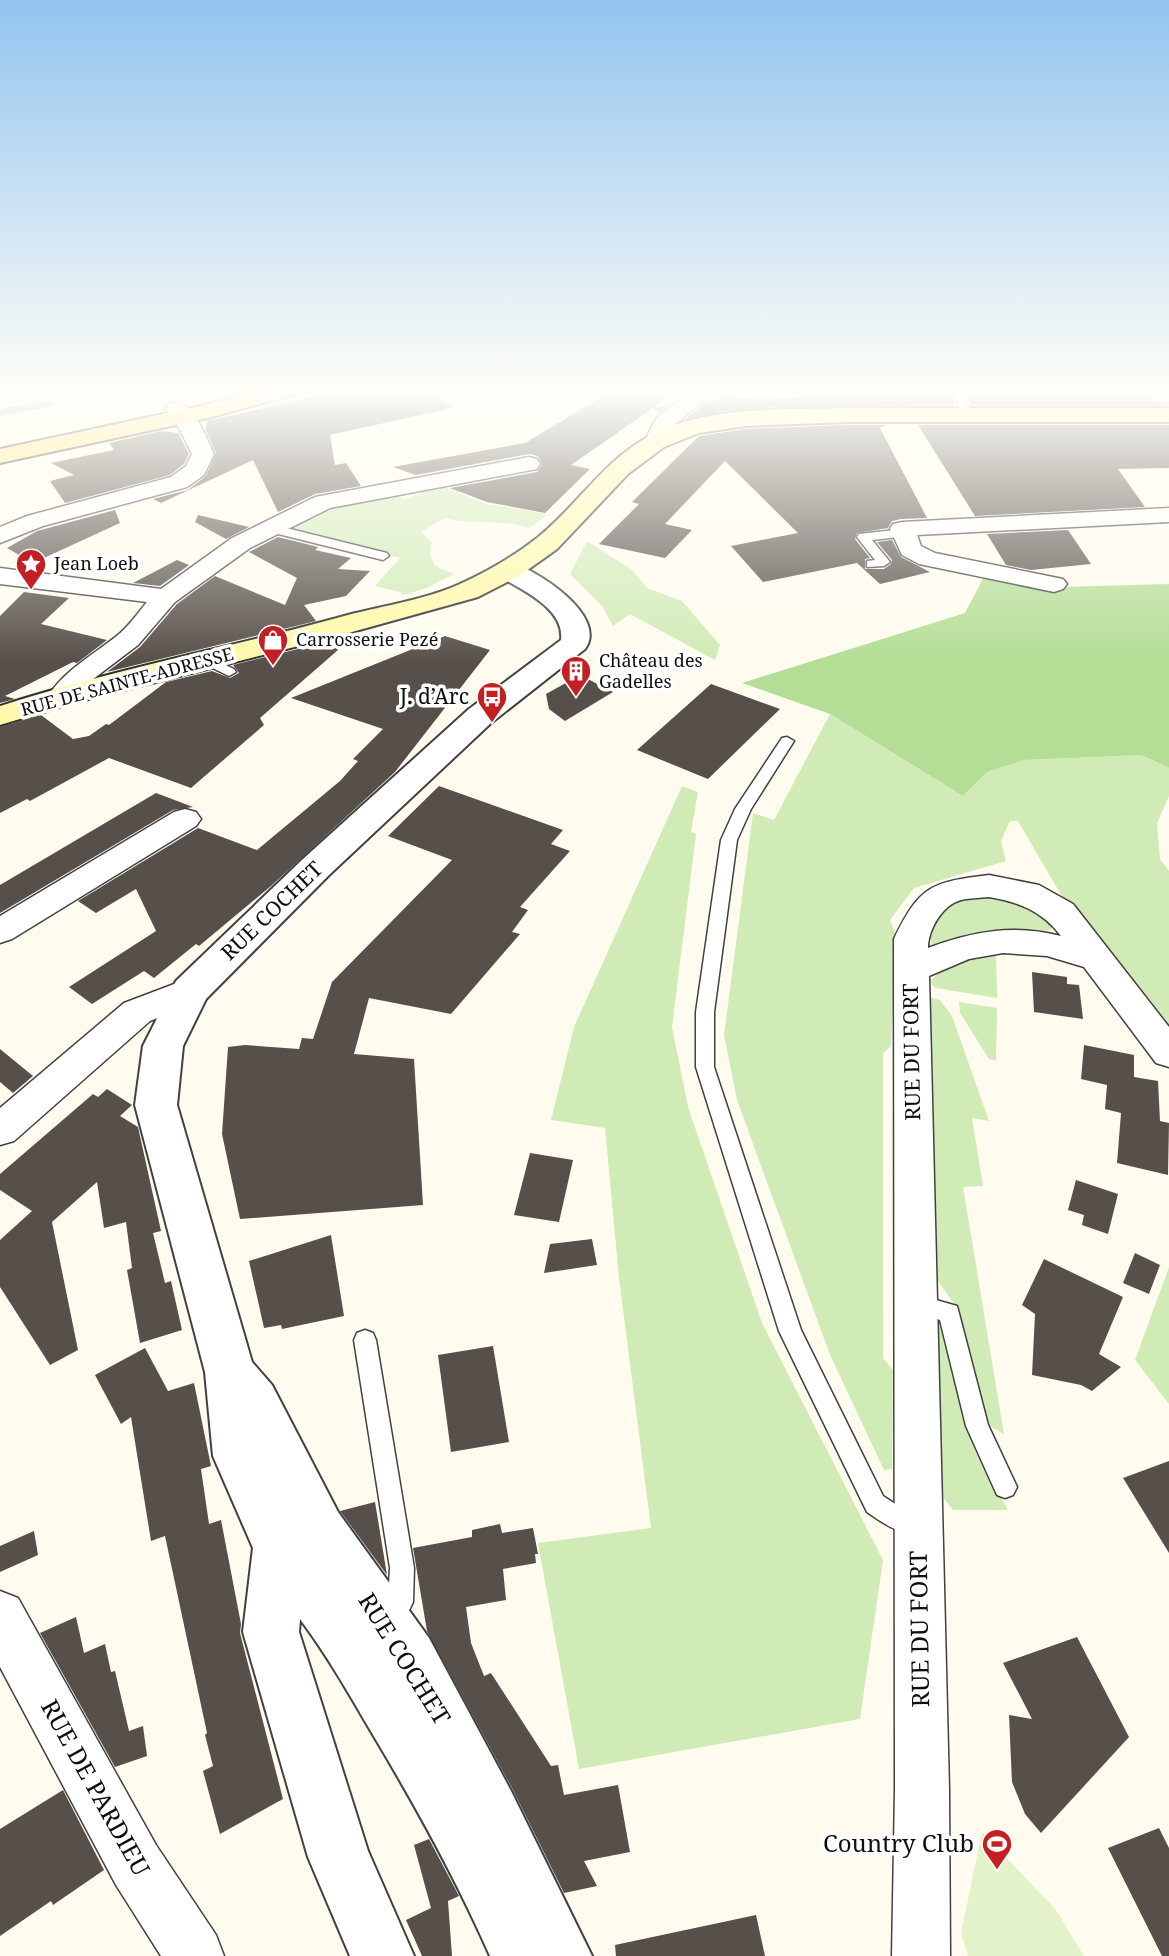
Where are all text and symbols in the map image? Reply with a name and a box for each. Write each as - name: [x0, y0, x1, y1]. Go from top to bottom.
- place icon: Jean Loeb: [14, 547, 48, 591]
- place label: Jean Loeb: [53, 551, 139, 575]
- shop icon: Carrosserie Pezé: [256, 623, 290, 667]
- place label: Carrosserie Pezé: [296, 627, 438, 651]
- street label: RUE DE SAINTE-ADRESSE: [18, 641, 236, 721]
- place label: Château des Gadelles: [599, 648, 703, 693]
- building icon: Château des Gadelles: [559, 654, 593, 698]
- bus stop icon: J. d’Arc: [475, 680, 509, 724]
- place label: J. d’Arc: [399, 682, 469, 710]
- street label: RUE COCHET: [214, 855, 328, 966]
- street label: RUE DU FORT: [896, 983, 926, 1121]
- street label: RUE DU FORT: [901, 1550, 936, 1708]
- street label: RUE COCHET: [352, 1586, 459, 1731]
- street label: RUE DE PARDIEU: [34, 1693, 158, 1881]
- place label: Country Club: [823, 1826, 974, 1859]
- sports icon: Country Club: [980, 1827, 1014, 1871]

